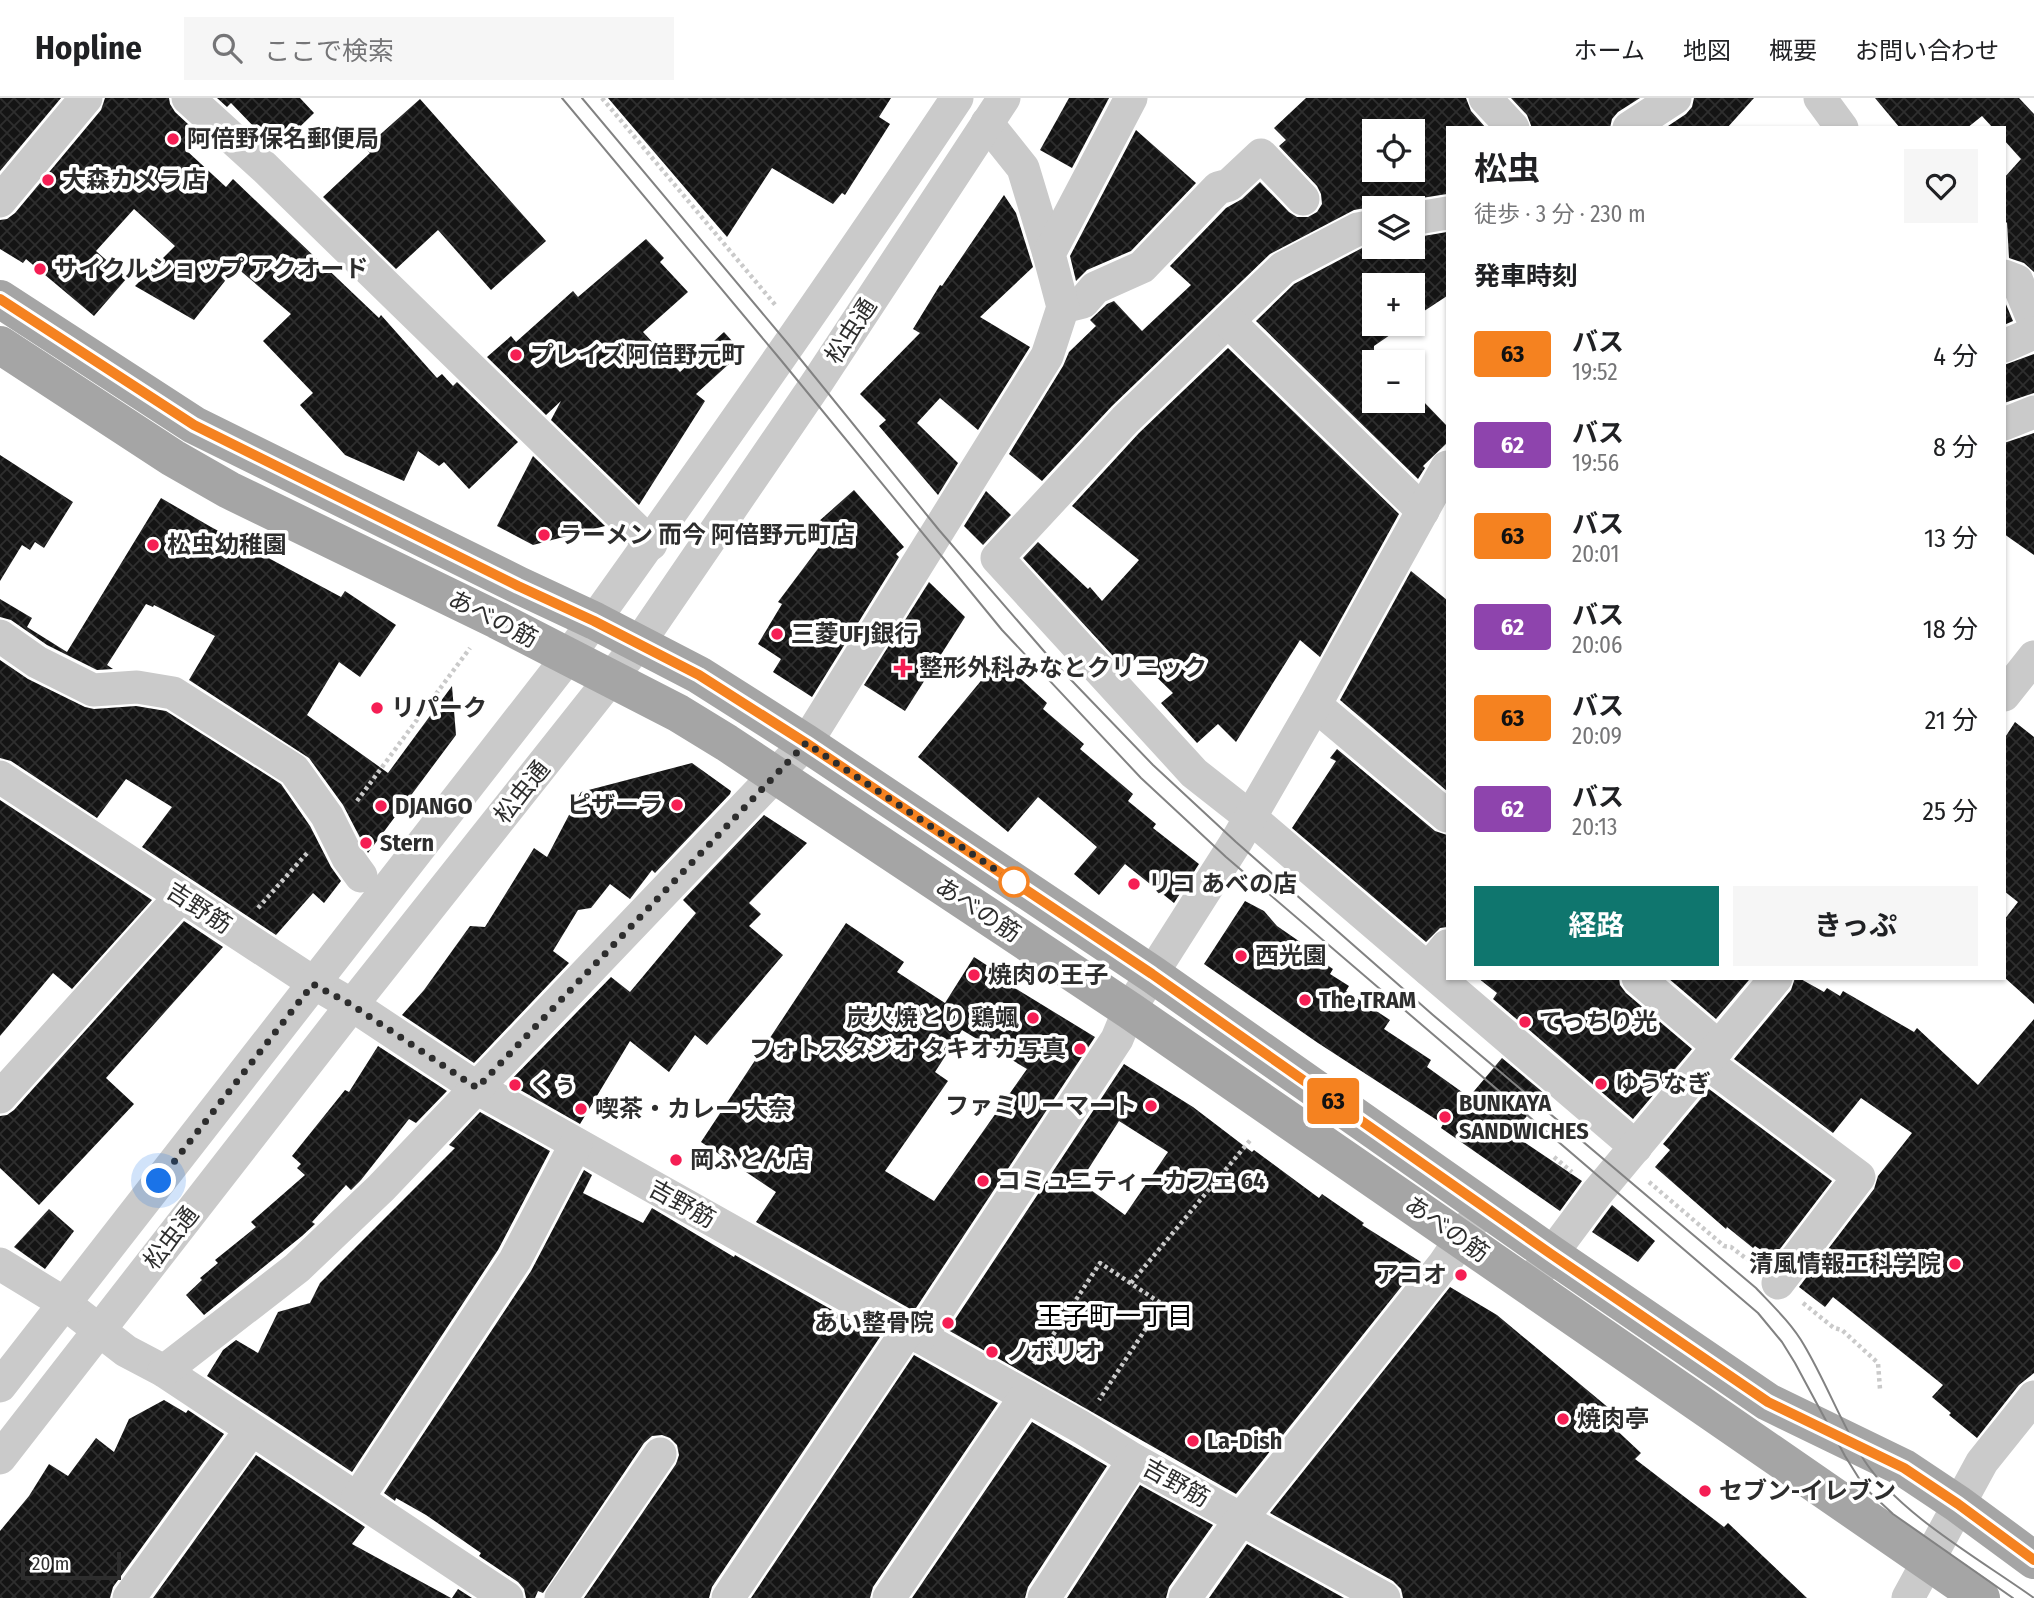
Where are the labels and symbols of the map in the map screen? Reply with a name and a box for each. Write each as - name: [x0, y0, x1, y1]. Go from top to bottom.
- place label: 阿倍野保名郵便局: [187, 125, 379, 153]
- marker: 阿倍野保名郵便局: [165, 131, 181, 147]
- place label: 大森カメラ店: [62, 166, 206, 194]
- marker: 大森カメラ店: [40, 172, 56, 188]
- place label: サイクルショップ アクオード: [54, 255, 369, 283]
- marker: サイクルショップ アクオード: [32, 261, 48, 277]
- street label: 松虫通: [820, 293, 882, 369]
- place label: プレイズ阿倍野元町: [530, 341, 745, 369]
- marker: プレイズ阿倍野元町: [508, 347, 524, 363]
- place label: ラーメン 而今 阿倍野元町店: [558, 521, 855, 549]
- marker: ラーメン 而今 阿倍野元町店: [536, 527, 552, 543]
- place label: 松虫幼稚園: [167, 531, 287, 559]
- marker: 松虫幼稚園: [145, 537, 161, 553]
- street label: あべの筋: [444, 585, 542, 653]
- place label: 三菱UFJ銀行: [791, 620, 918, 648]
- marker: 三菱UFJ銀行: [769, 626, 785, 642]
- place label: 整形外科みなとクリニック: [919, 654, 1207, 682]
- marker: 整形外科みなとクリニック: [893, 658, 913, 678]
- place label: リパーク: [391, 694, 487, 722]
- marker: リパーク: [369, 700, 385, 716]
- street label: 松虫通: [488, 755, 556, 829]
- place label: ピザーラ: [567, 791, 663, 819]
- place label: DJANGO: [395, 792, 473, 820]
- marker: ピザーラ: [669, 797, 685, 813]
- marker: DJANGO: [373, 798, 389, 814]
- place label: Stern: [380, 829, 434, 857]
- marker: Stern: [358, 835, 374, 851]
- unlabelled marker: [999, 867, 1029, 897]
- place label: リコ あべの店: [1148, 870, 1297, 898]
- street label: あべの筋: [930, 872, 1026, 948]
- marker: リコ あべの店: [1126, 876, 1142, 892]
- street label: 吉野筋: [161, 877, 237, 939]
- place label: 西光園: [1255, 942, 1327, 970]
- marker: 西光園: [1233, 948, 1249, 964]
- place label: 焼肉の王子: [988, 961, 1108, 989]
- marker: 焼肉の王子: [966, 967, 982, 983]
- place label: The TRAM: [1319, 986, 1416, 1014]
- marker: The TRAM: [1297, 992, 1313, 1008]
- place label: 炭火焼とり 鶏颯: [846, 1004, 1019, 1032]
- place label: てっちり光: [1539, 1008, 1658, 1036]
- marker: 炭火焼とり 鶏颯: [1025, 1010, 1041, 1026]
- marker: てっちり光: [1517, 1014, 1533, 1030]
- place label: フォトスタジオ タキオカ写真: [749, 1035, 1066, 1063]
- marker: フォトスタジオ タキオカ写真: [1072, 1041, 1088, 1057]
- place label: ゆうなぎ: [1615, 1070, 1711, 1098]
- place label: くぅ: [529, 1071, 577, 1099]
- marker: ゆうなぎ: [1593, 1076, 1609, 1092]
- marker: くぅ: [507, 1077, 523, 1093]
- line badge: 63: [1302, 1078, 1364, 1124]
- place label: BUNKAYA SANDWICHES: [1459, 1089, 1589, 1145]
- place label: ファミリーマート: [945, 1092, 1137, 1120]
- place label: 喫茶・カレー 大奈: [595, 1095, 792, 1123]
- marker: ファミリーマート: [1143, 1098, 1159, 1114]
- marker: 喫茶・カレー 大奈: [573, 1101, 589, 1117]
- marker: BUNKAYA SANDWICHES: [1437, 1109, 1453, 1125]
- place label: 岡ふとん店: [690, 1146, 810, 1174]
- marker: 岡ふとん店: [668, 1152, 684, 1168]
- your location: [141, 1163, 176, 1198]
- place label: コミュニティーカフェ 64: [997, 1167, 1265, 1195]
- marker: コミュニティーカフェ 64: [975, 1173, 991, 1189]
- street label: 吉野筋: [644, 1174, 720, 1234]
- street label: あべの筋: [1400, 1190, 1494, 1268]
- street label: 松虫通: [138, 1201, 204, 1275]
- place label: 清風情報工科学院: [1749, 1250, 1941, 1278]
- marker: 清風情報工科学院: [1947, 1256, 1963, 1272]
- place label: アコオ: [1375, 1261, 1447, 1289]
- marker: アコオ: [1453, 1267, 1469, 1283]
- district label: 王子町一丁目: [1037, 1301, 1193, 1332]
- place label: あい整骨院: [814, 1309, 934, 1337]
- marker: あい整骨院: [940, 1315, 956, 1331]
- place label: ノボリオ: [1006, 1338, 1102, 1366]
- marker: ノボリオ: [984, 1344, 1000, 1360]
- place label: 焼肉亭: [1577, 1405, 1649, 1433]
- marker: 焼肉亭: [1555, 1411, 1571, 1427]
- place label: La-Dish: [1207, 1427, 1282, 1455]
- marker: La-Dish: [1185, 1433, 1201, 1449]
- street label: 吉野筋: [1138, 1453, 1214, 1513]
- place label: セブン-イレブン: [1719, 1477, 1896, 1505]
- marker: セブン-イレブン: [1697, 1483, 1713, 1499]
- scale bar: [21, 1549, 121, 1581]

